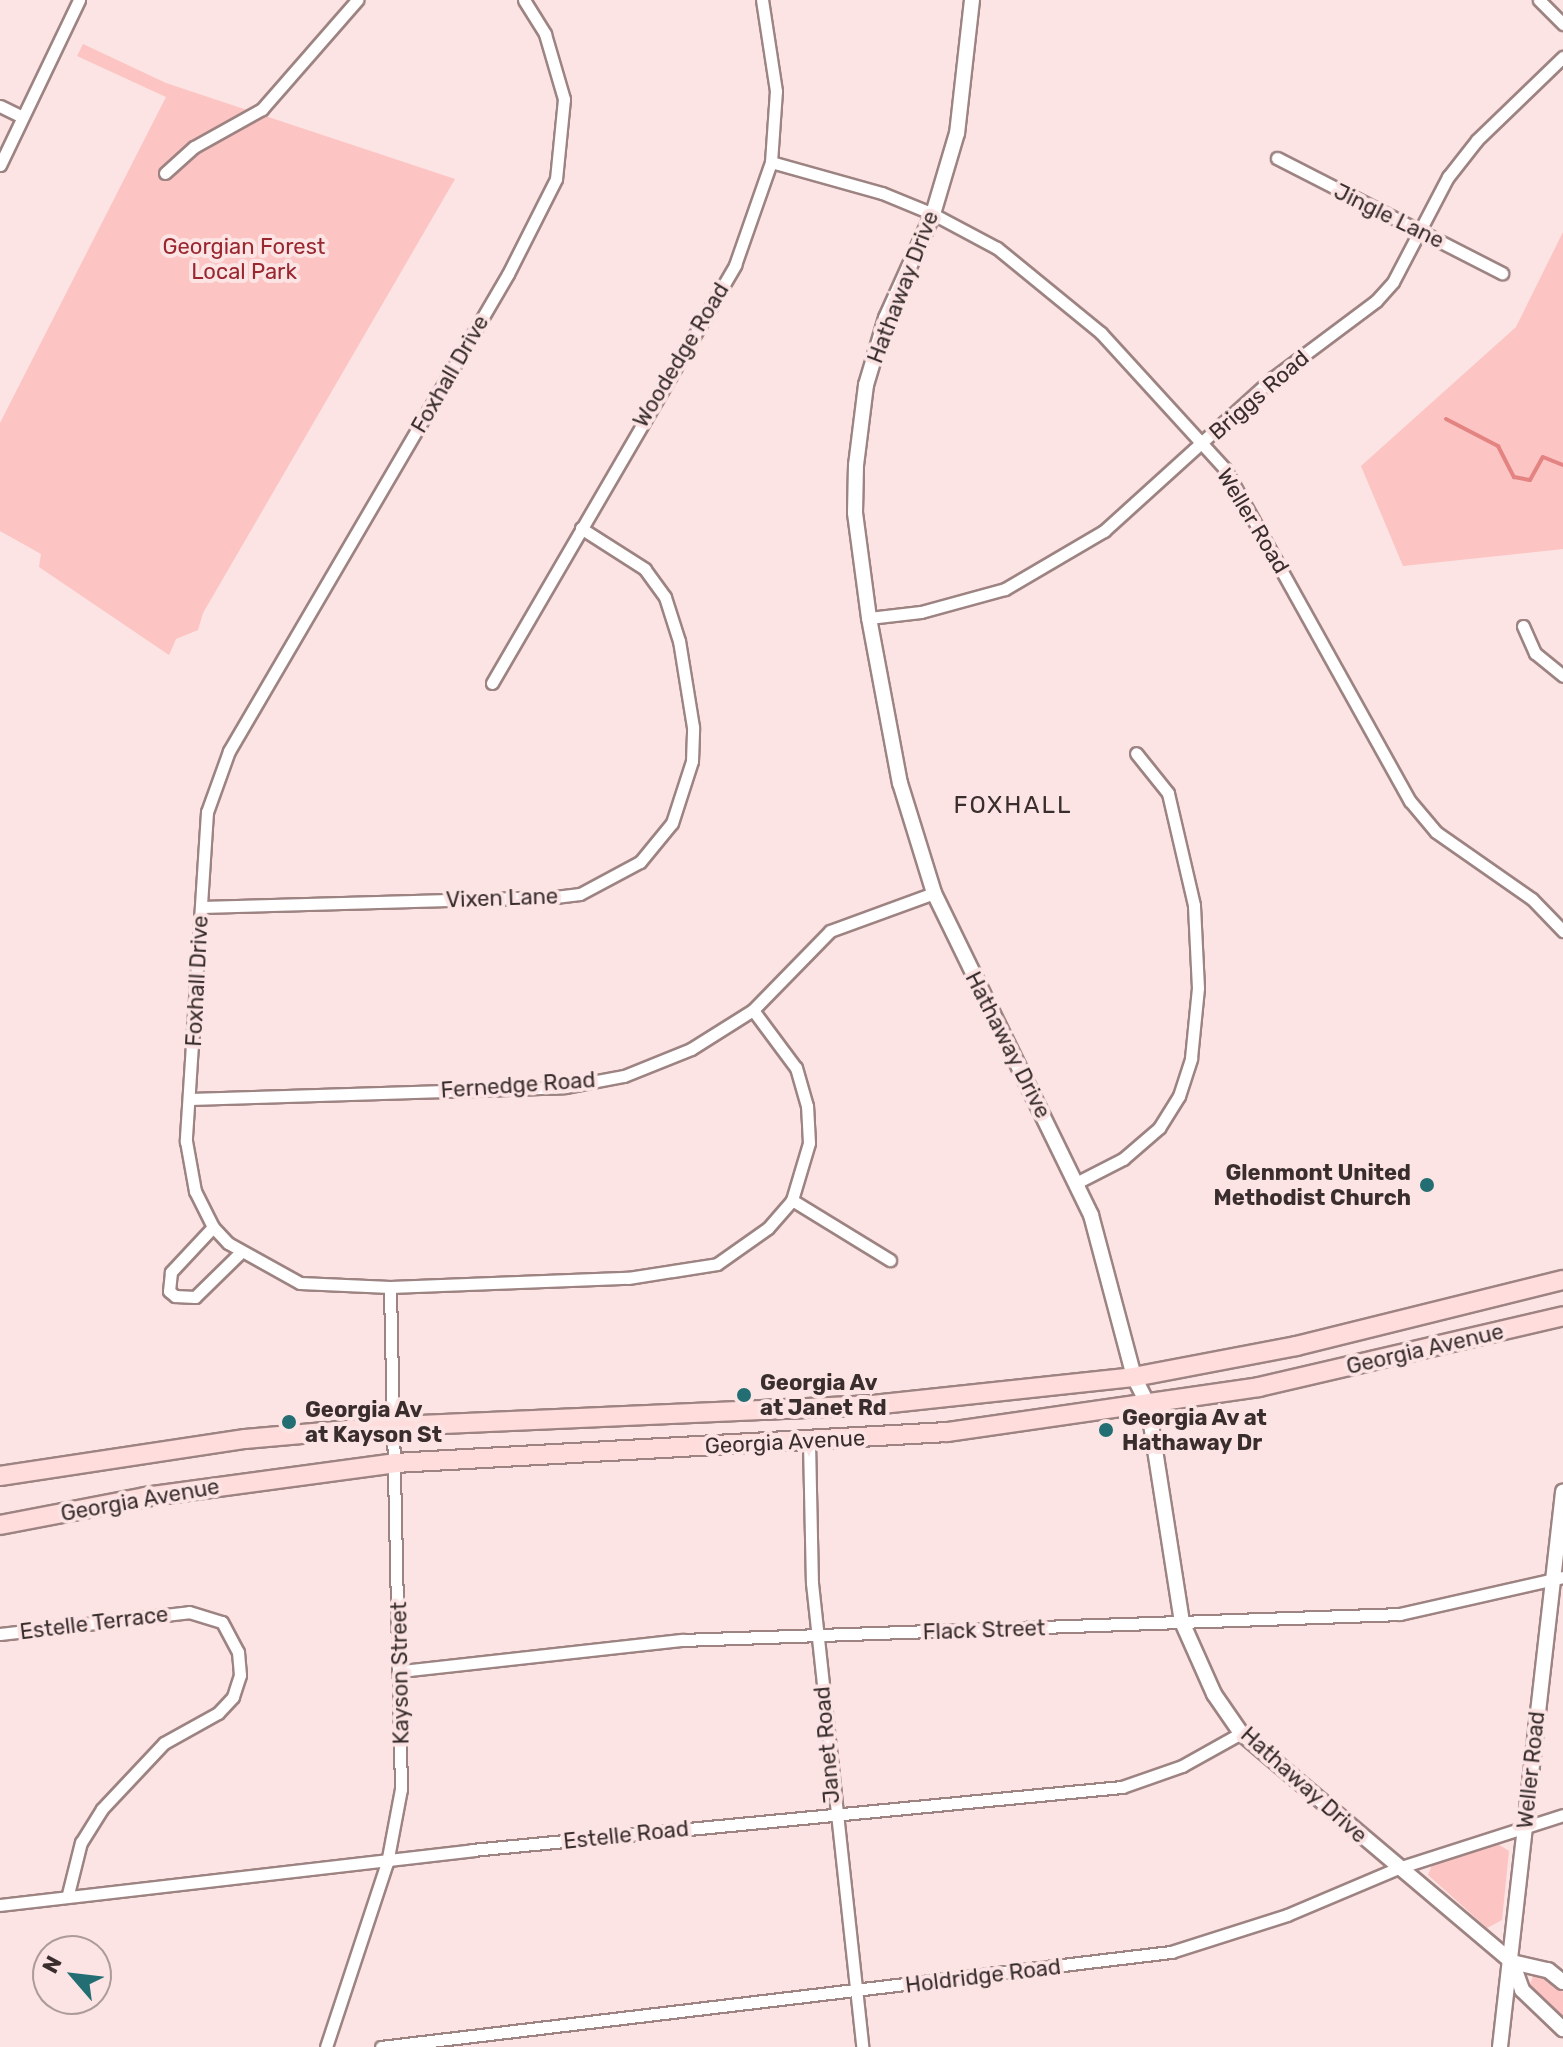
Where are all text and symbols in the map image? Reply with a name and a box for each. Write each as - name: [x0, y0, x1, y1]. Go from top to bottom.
- street label: Jingle Lane: [1330, 178, 1448, 254]
- street label: Hathaway Drive: [862, 207, 944, 367]
- park label: Georgian Forest Local Park: [163, 233, 325, 284]
- street label: Woodedge Road: [627, 278, 735, 432]
- street label: Foxhall Drive: [406, 311, 494, 437]
- street label: Briggs Road: [1204, 345, 1314, 445]
- street label: Weller Road: [1211, 463, 1295, 579]
- district label: FOXHALL: [953, 792, 1073, 820]
- street label: Vixen Lane: [445, 883, 559, 913]
- street label: Foxhall Drive: [180, 915, 214, 1047]
- street label: Hathaway Drive: [960, 967, 1056, 1123]
- street label: Fernedge Road: [440, 1066, 596, 1104]
- place label: Glenmont United Methodist Church: [1213, 1159, 1411, 1210]
- marker: Glenmont United Methodist Church: [1418, 1176, 1436, 1194]
- street label: Georgia Avenue: [1344, 1318, 1506, 1380]
- place label: Georgia Av at Janet Rd: [760, 1369, 887, 1420]
- marker: Georgia Av at Janet Rd: [735, 1386, 753, 1404]
- place label: Georgia Av at Kayson St: [305, 1396, 442, 1448]
- place label: Georgia Av at Hathaway Dr: [1122, 1404, 1268, 1456]
- marker: Georgia Av at Kayson St: [280, 1413, 298, 1431]
- marker: Georgia Av at Hathaway Dr: [1097, 1421, 1115, 1439]
- street label: Georgia Avenue: [704, 1425, 866, 1459]
- street label: Georgia Avenue: [58, 1473, 222, 1527]
- street label: Estelle Terrace: [18, 1601, 170, 1645]
- street label: Kayson Street: [386, 1601, 414, 1745]
- street label: Flack Street: [922, 1615, 1046, 1645]
- street label: Janet Road: [809, 1685, 845, 1805]
- street label: Weller Road: [1512, 1710, 1550, 1830]
- street label: Hathaway Drive: [1235, 1721, 1373, 1849]
- street label: Estelle Road: [562, 1815, 690, 1855]
- north arrow: [32, 1935, 112, 2015]
- text: N: [36, 1951, 68, 1978]
- street label: Holdridge Road: [904, 1953, 1062, 1999]

